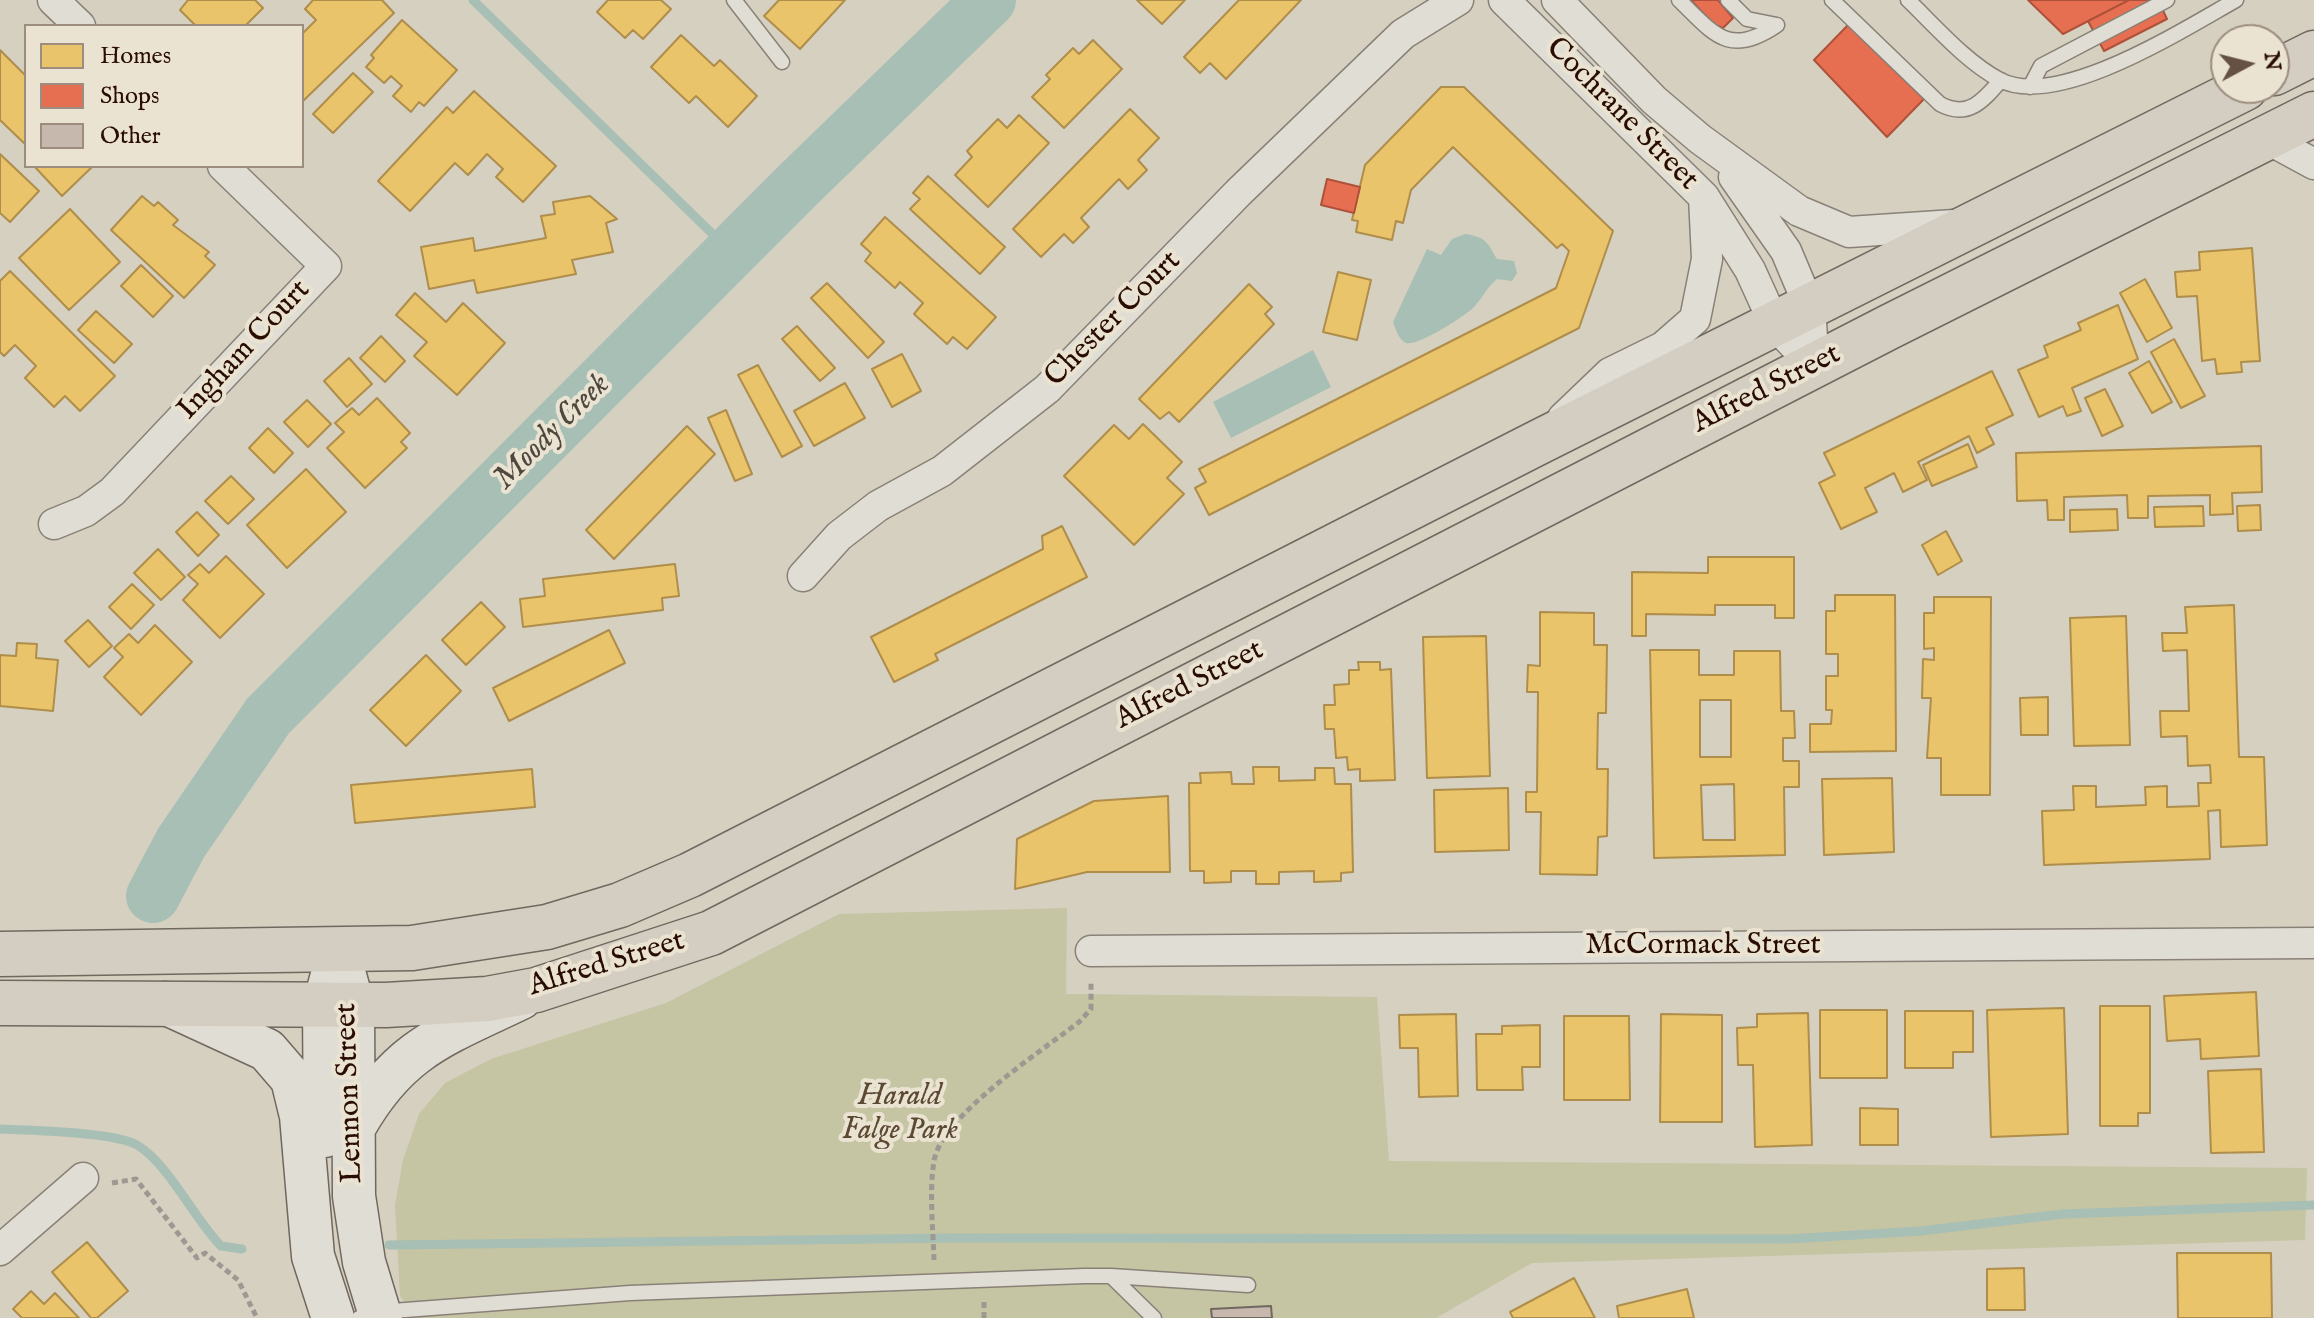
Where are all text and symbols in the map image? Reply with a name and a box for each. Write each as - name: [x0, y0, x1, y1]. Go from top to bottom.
- legend: [24, 24, 304, 168]
- north arrow: [2210, 24, 2290, 104]
- street label: Cochrane Street: [1537, 31, 1705, 199]
- text: Homes: [100, 41, 171, 72]
- text: N: [2257, 50, 2287, 72]
- text: Shops: [100, 81, 159, 112]
- text: Other: [100, 121, 161, 152]
- street label: Chester Court: [1038, 244, 1190, 396]
- street label: Ingham Court: [171, 274, 319, 428]
- street label: Alfred Street: [1687, 337, 1847, 443]
- water label: Moody Creek: [487, 367, 619, 499]
- street label: Alfred Street: [1110, 633, 1270, 739]
- street label: Alfred Street: [525, 924, 689, 1006]
- street label: McCormack Street: [1585, 929, 1821, 965]
- street label: Lennon Street: [330, 1002, 372, 1184]
- park label: Harald Falge Park: [842, 1080, 958, 1150]

